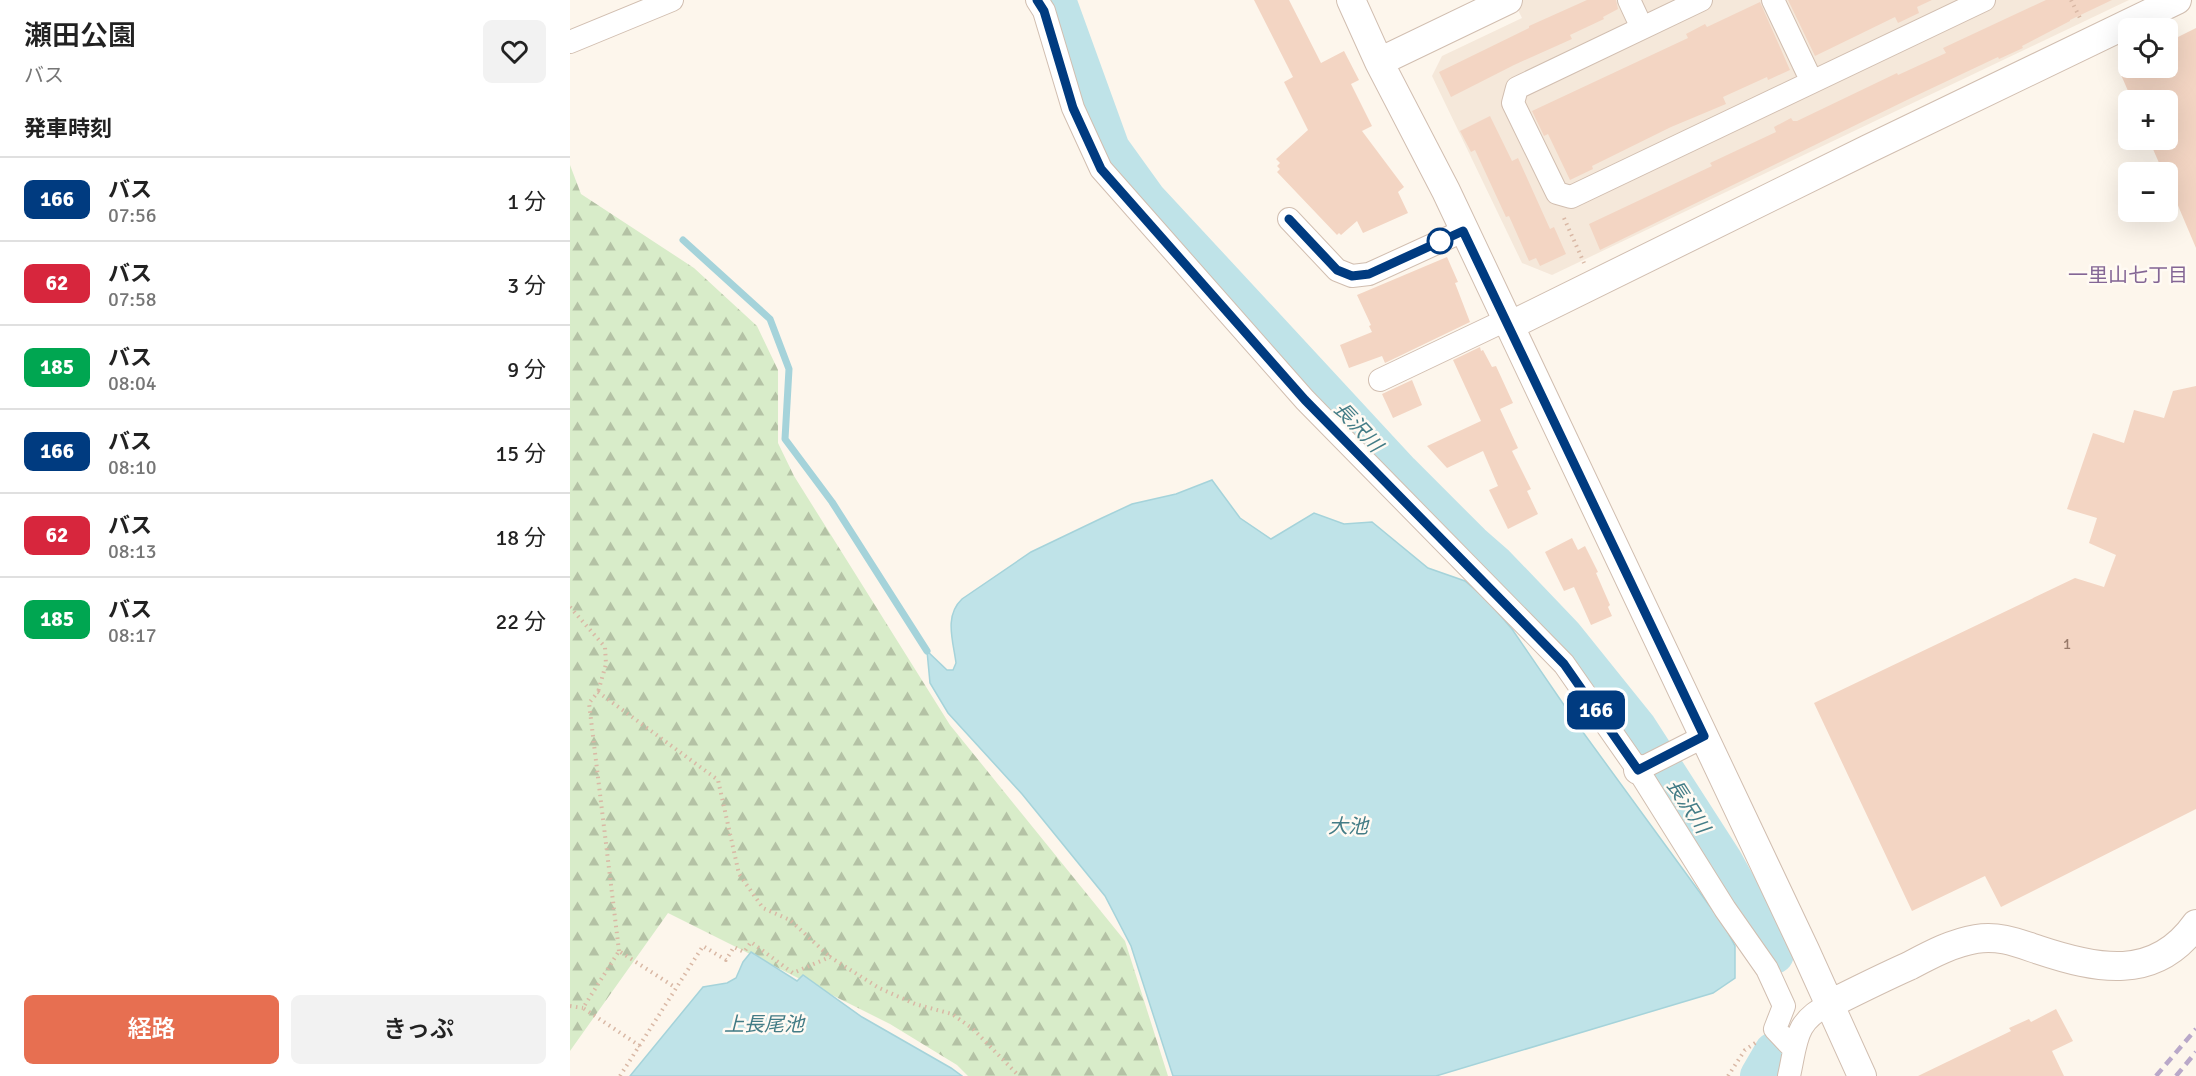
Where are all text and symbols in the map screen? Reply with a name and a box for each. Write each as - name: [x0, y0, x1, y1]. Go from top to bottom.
- map controls: [2118, 18, 2178, 222]
- button: locate: [2118, 18, 2178, 78]
- text: 瀬田公園: [24, 19, 136, 53]
- button: heart: [483, 20, 546, 83]
- text: バス: [24, 63, 64, 88]
- button: +: [2118, 90, 2178, 150]
- text: 発車時刻: [24, 115, 112, 142]
- button: −: [2118, 162, 2178, 222]
- text: バス: [108, 176, 152, 203]
- text: 166: [40, 186, 74, 212]
- text: 1 分: [507, 188, 546, 215]
- text: 07:56: [108, 203, 157, 228]
- unlabelled marker: [1427, 228, 1453, 254]
- text: バス: [108, 260, 152, 287]
- district label: 一里山七丁目: [2068, 263, 2188, 288]
- text: 62: [46, 270, 68, 296]
- text: 3 分: [507, 272, 546, 299]
- text: 07:58: [108, 287, 157, 312]
- text: バス: [108, 344, 152, 371]
- text: 185: [40, 354, 74, 380]
- text: 9 分: [507, 356, 546, 383]
- text: 08:04: [108, 371, 157, 396]
- water label: 長沢川: [1328, 397, 1389, 459]
- text: バス: [108, 428, 152, 455]
- text: 166: [40, 438, 74, 464]
- text: 15 分: [495, 440, 546, 467]
- text: 08:10: [108, 455, 157, 480]
- text: バス: [108, 512, 152, 539]
- text: 62: [46, 522, 68, 548]
- text: 18 分: [495, 524, 546, 551]
- text: 08:13: [108, 539, 157, 564]
- text: バス: [108, 596, 152, 623]
- text: 185: [40, 606, 74, 632]
- text: 22 分: [495, 608, 546, 635]
- text: 08:17: [108, 623, 157, 648]
- house number: 1: [2063, 635, 2071, 653]
- line badge: 166: [1562, 690, 1630, 730]
- text: 166: [1579, 697, 1613, 723]
- water label: 長沢川: [1661, 774, 1716, 840]
- water label: 大池: [1328, 814, 1370, 839]
- button: 経路: [24, 995, 279, 1064]
- button: きっぷ: [291, 995, 546, 1064]
- water label: 上長尾池: [724, 1012, 806, 1037]

